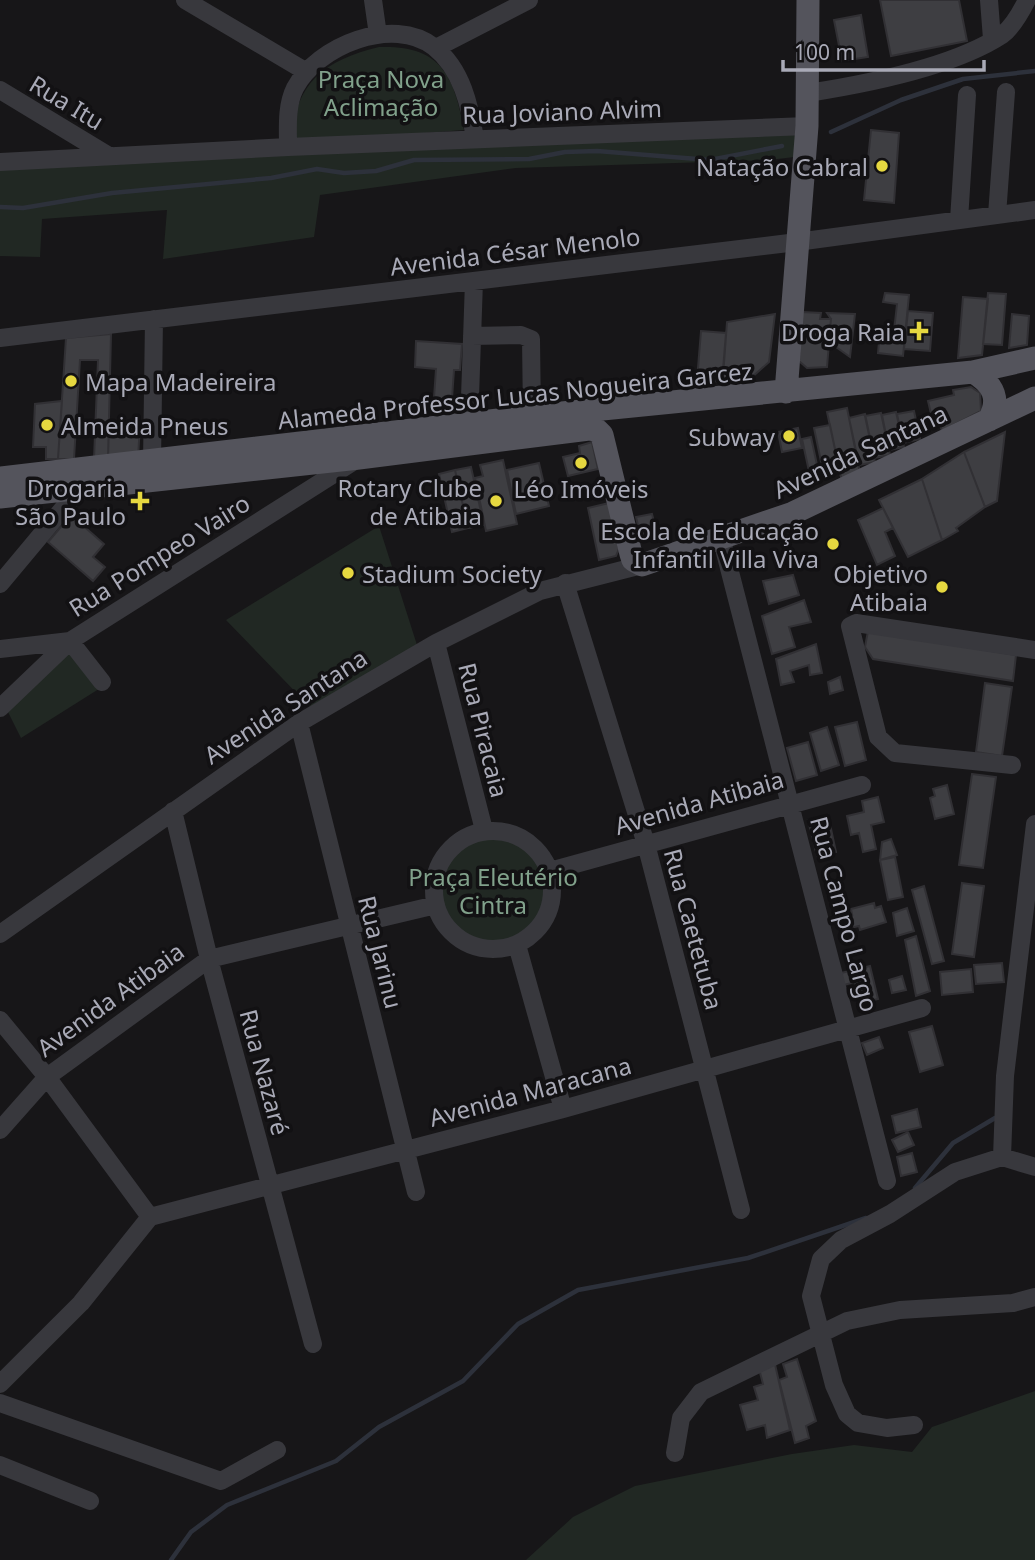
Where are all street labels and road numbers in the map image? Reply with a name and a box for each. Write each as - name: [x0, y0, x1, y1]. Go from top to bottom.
- street label: Rua Itu: [24, 67, 110, 137]
- street label: Rua Joviano Alvim: [462, 91, 662, 131]
- street label: Avenida César Menolo: [388, 219, 642, 283]
- street label: Alameda Professor Lucas Nogueira Garcez: [276, 354, 754, 436]
- street label: Avenida Santana: [768, 396, 952, 506]
- street label: Rua Pompeo Vairo: [62, 486, 256, 624]
- street label: Avenida Santana: [197, 641, 373, 771]
- street label: Rua Piracaia: [451, 659, 517, 801]
- street label: Avenida Atibaia: [611, 762, 787, 842]
- street label: Rua Campo Largo: [803, 813, 887, 1015]
- street label: Rua Caetetuba: [657, 845, 731, 1013]
- street label: Rua Jarinu: [351, 892, 411, 1012]
- street label: Avenida Atibaia: [30, 934, 190, 1064]
- street label: Rua Nazaré: [232, 1005, 298, 1139]
- street label: Avenida Maracana: [425, 1048, 635, 1134]

